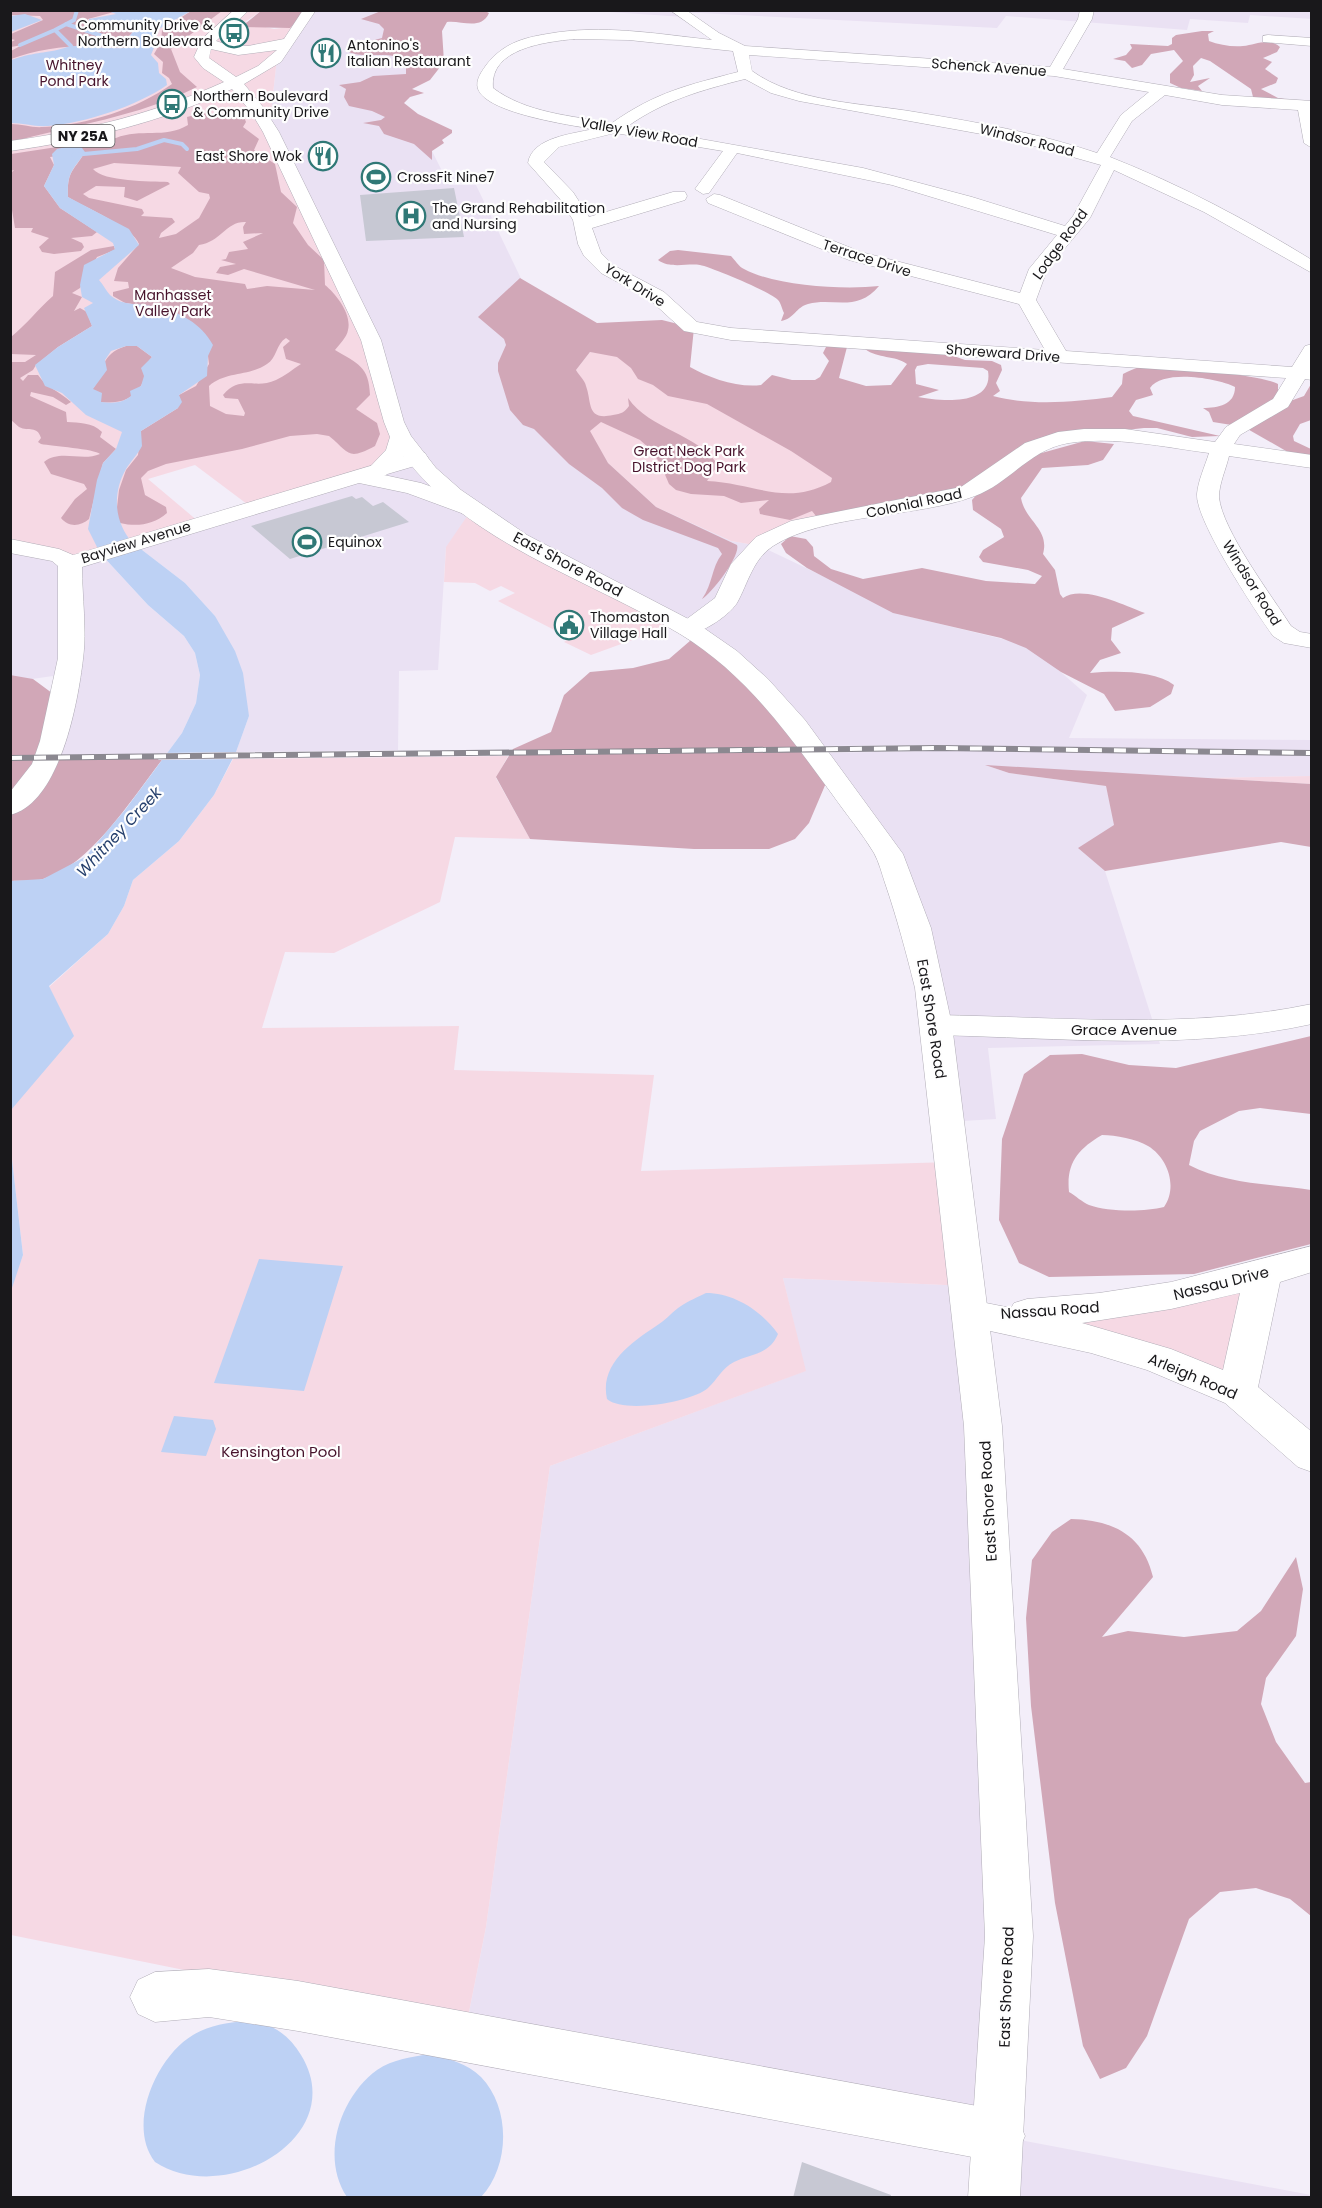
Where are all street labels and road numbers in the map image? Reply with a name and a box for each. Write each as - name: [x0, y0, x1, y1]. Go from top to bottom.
- street label: Schenck Avenue: [931, 53, 1048, 81]
- street label: Valley View Road: [579, 112, 699, 152]
- street label: Windsor Road: [977, 119, 1077, 161]
- road number: NY 25A: [52, 125, 115, 147]
- street label: Lodge Road: [1028, 205, 1092, 283]
- street label: Terrace Drive: [820, 234, 914, 282]
- street label: York Drive: [601, 258, 670, 312]
- street label: Shoreward Drive: [945, 339, 1061, 367]
- street label: Colonial Road: [864, 483, 964, 523]
- street label: Bayview Avenue: [79, 516, 194, 568]
- street label: East Shore Road: [510, 526, 626, 602]
- street label: Windsor Road: [1218, 536, 1286, 630]
- street label: East Shore Road: [912, 958, 952, 1080]
- street label: Grace Avenue: [1071, 1019, 1177, 1040]
- street label: Nassau Drive: [1171, 1261, 1271, 1305]
- street label: Nassau Road: [1000, 1296, 1100, 1324]
- street label: Arleigh Road: [1145, 1348, 1241, 1404]
- street label: East Shore Road: [974, 1440, 1002, 1562]
- street label: East Shore Road: [993, 1926, 1019, 2048]

